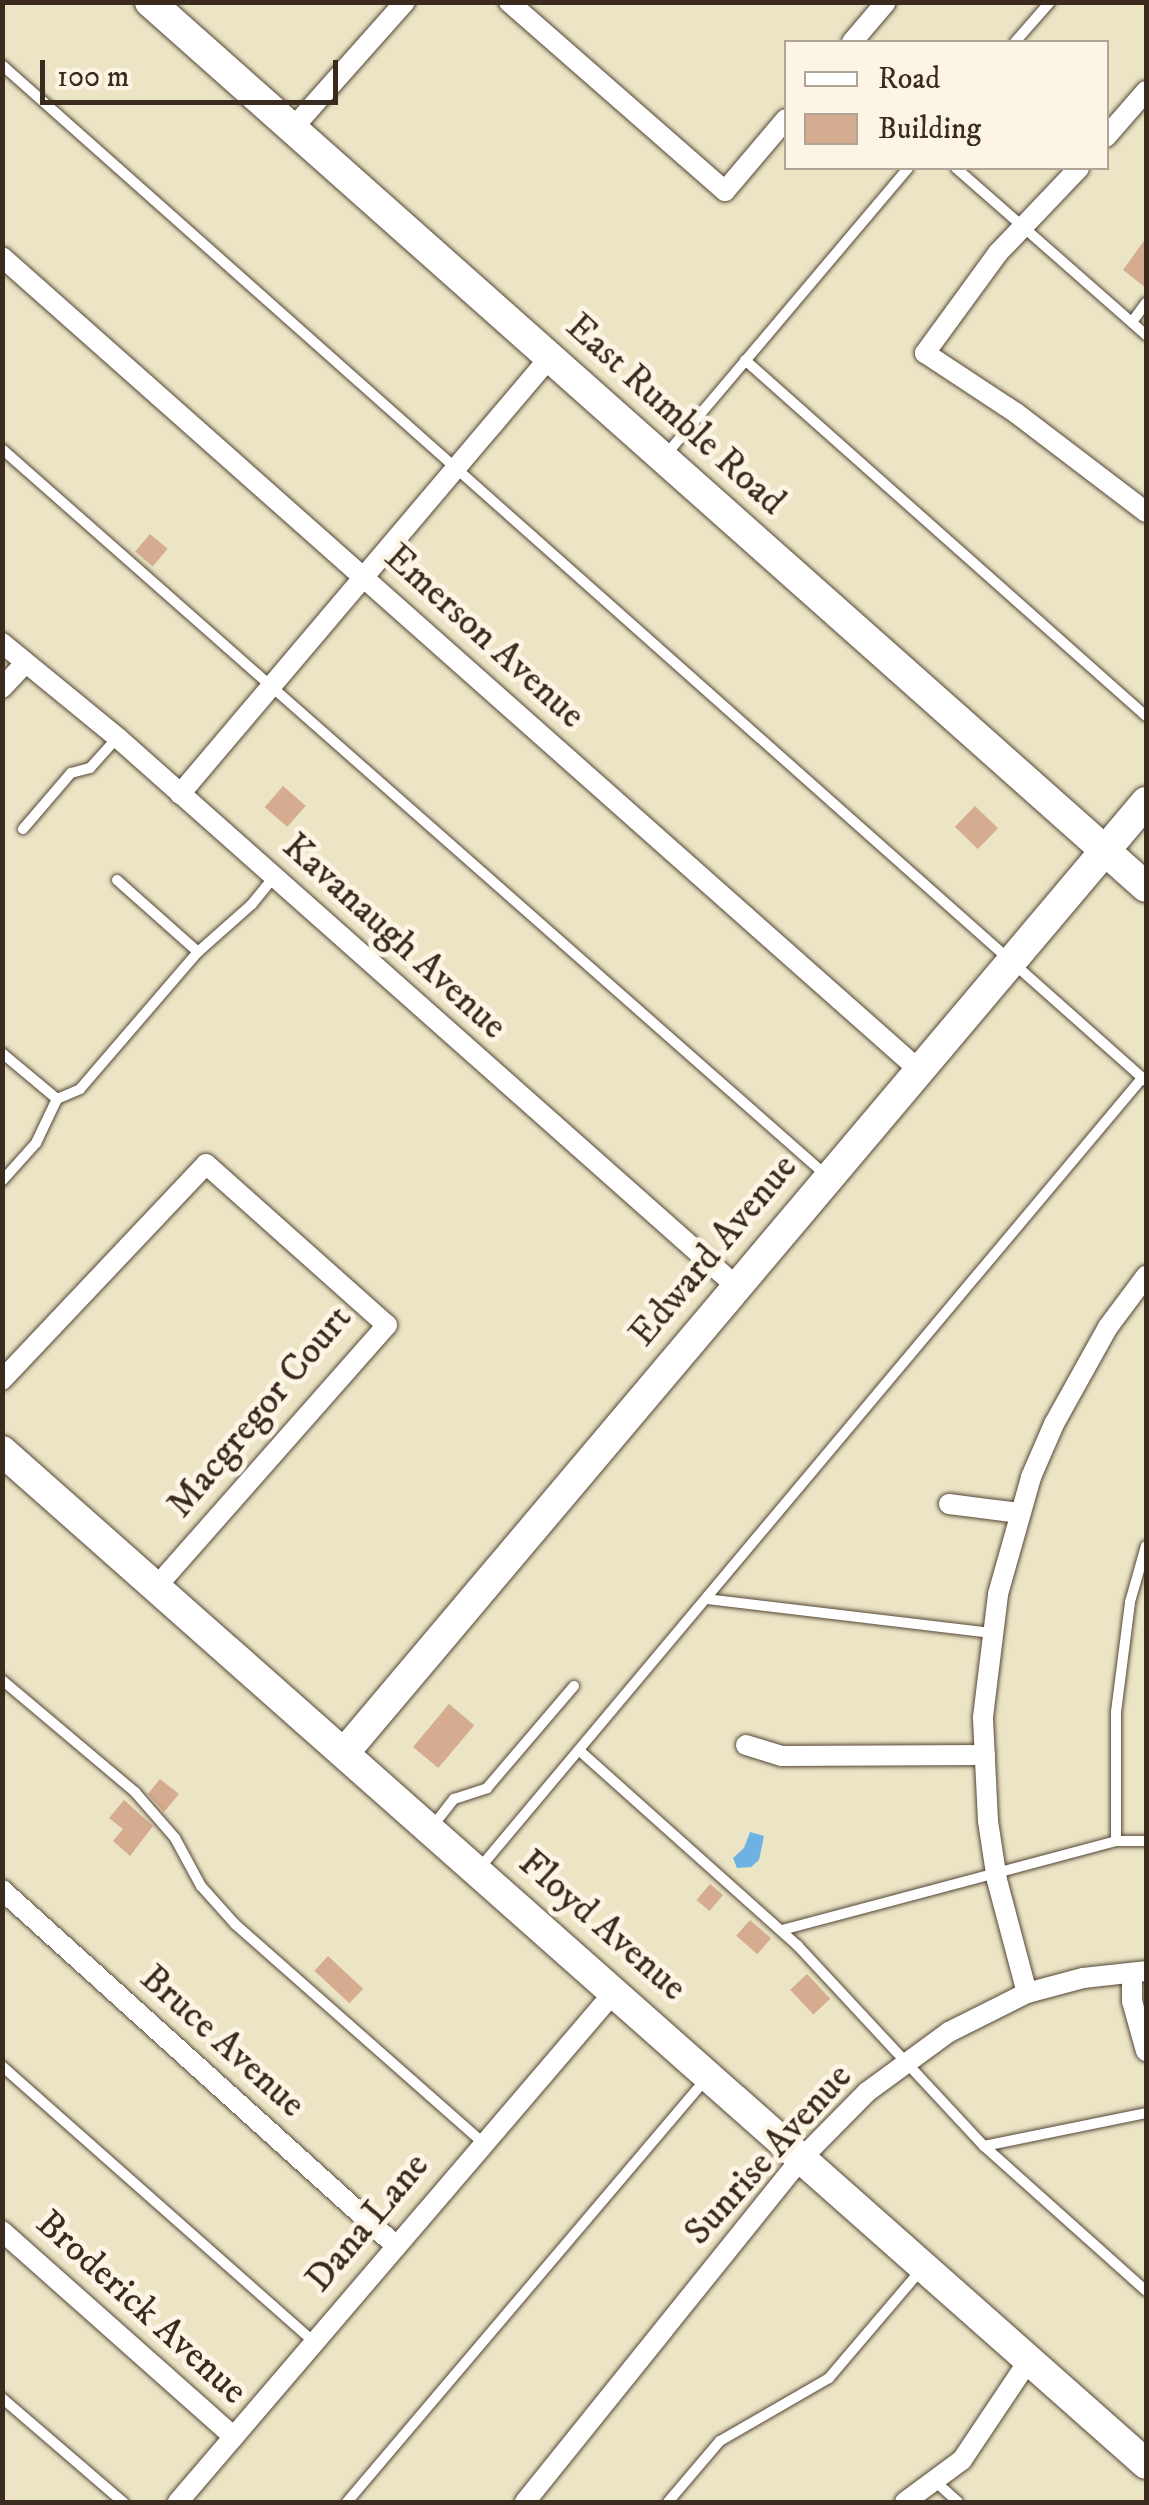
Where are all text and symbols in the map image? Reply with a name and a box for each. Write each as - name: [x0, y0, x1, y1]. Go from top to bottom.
- scale bar: [45, 40, 342, 102]
- legend: [784, 40, 1109, 170]
- text: 100 m: [57, 59, 129, 96]
- text: Road: [878, 61, 940, 98]
- text: Building: [878, 111, 981, 148]
- street label: East Rumble Road: [556, 305, 794, 525]
- street label: Emerson Avenue: [374, 535, 594, 739]
- street label: Kavanaugh Avenue: [272, 824, 516, 1050]
- street label: Edward Avenue: [620, 1146, 808, 1356]
- street label: Macgregor Court: [158, 1297, 362, 1527]
- street label: Floyd Avenue: [509, 1841, 695, 2011]
- street label: Bruce Avenue: [130, 1956, 314, 2128]
- street label: Sunrise Avenue: [676, 2055, 862, 2255]
- street label: Dana Lane: [297, 2144, 439, 2302]
- street label: Broderick Avenue: [26, 2201, 256, 2415]

